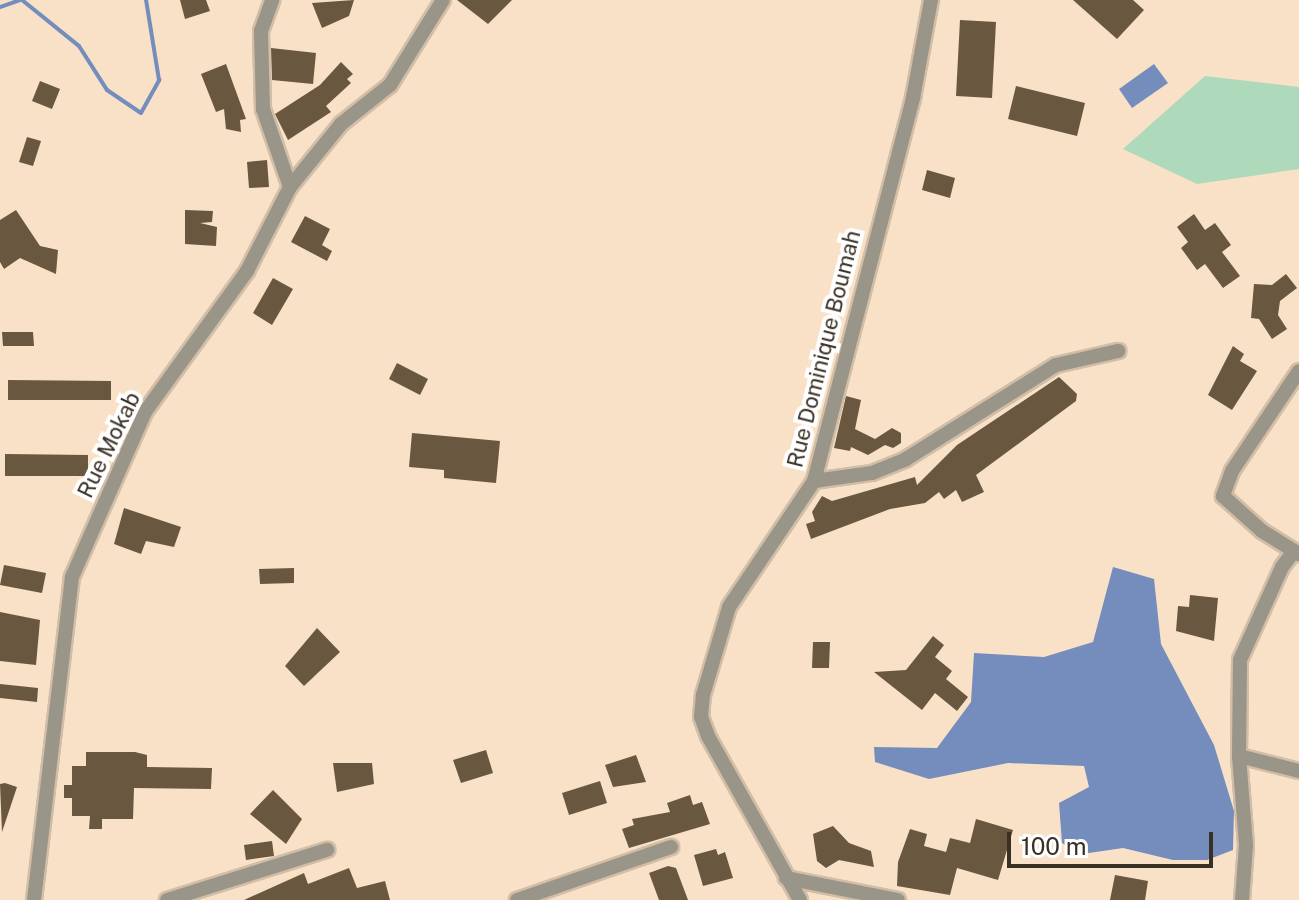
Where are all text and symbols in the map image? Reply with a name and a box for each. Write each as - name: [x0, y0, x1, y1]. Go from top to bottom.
- street label: Rue Dominique Boumah: [782, 228, 866, 470]
- street label: Rue Mokab: [72, 388, 146, 502]
- scale bar: [1011, 816, 1217, 866]
- text: 100 m: [1021, 832, 1087, 860]

